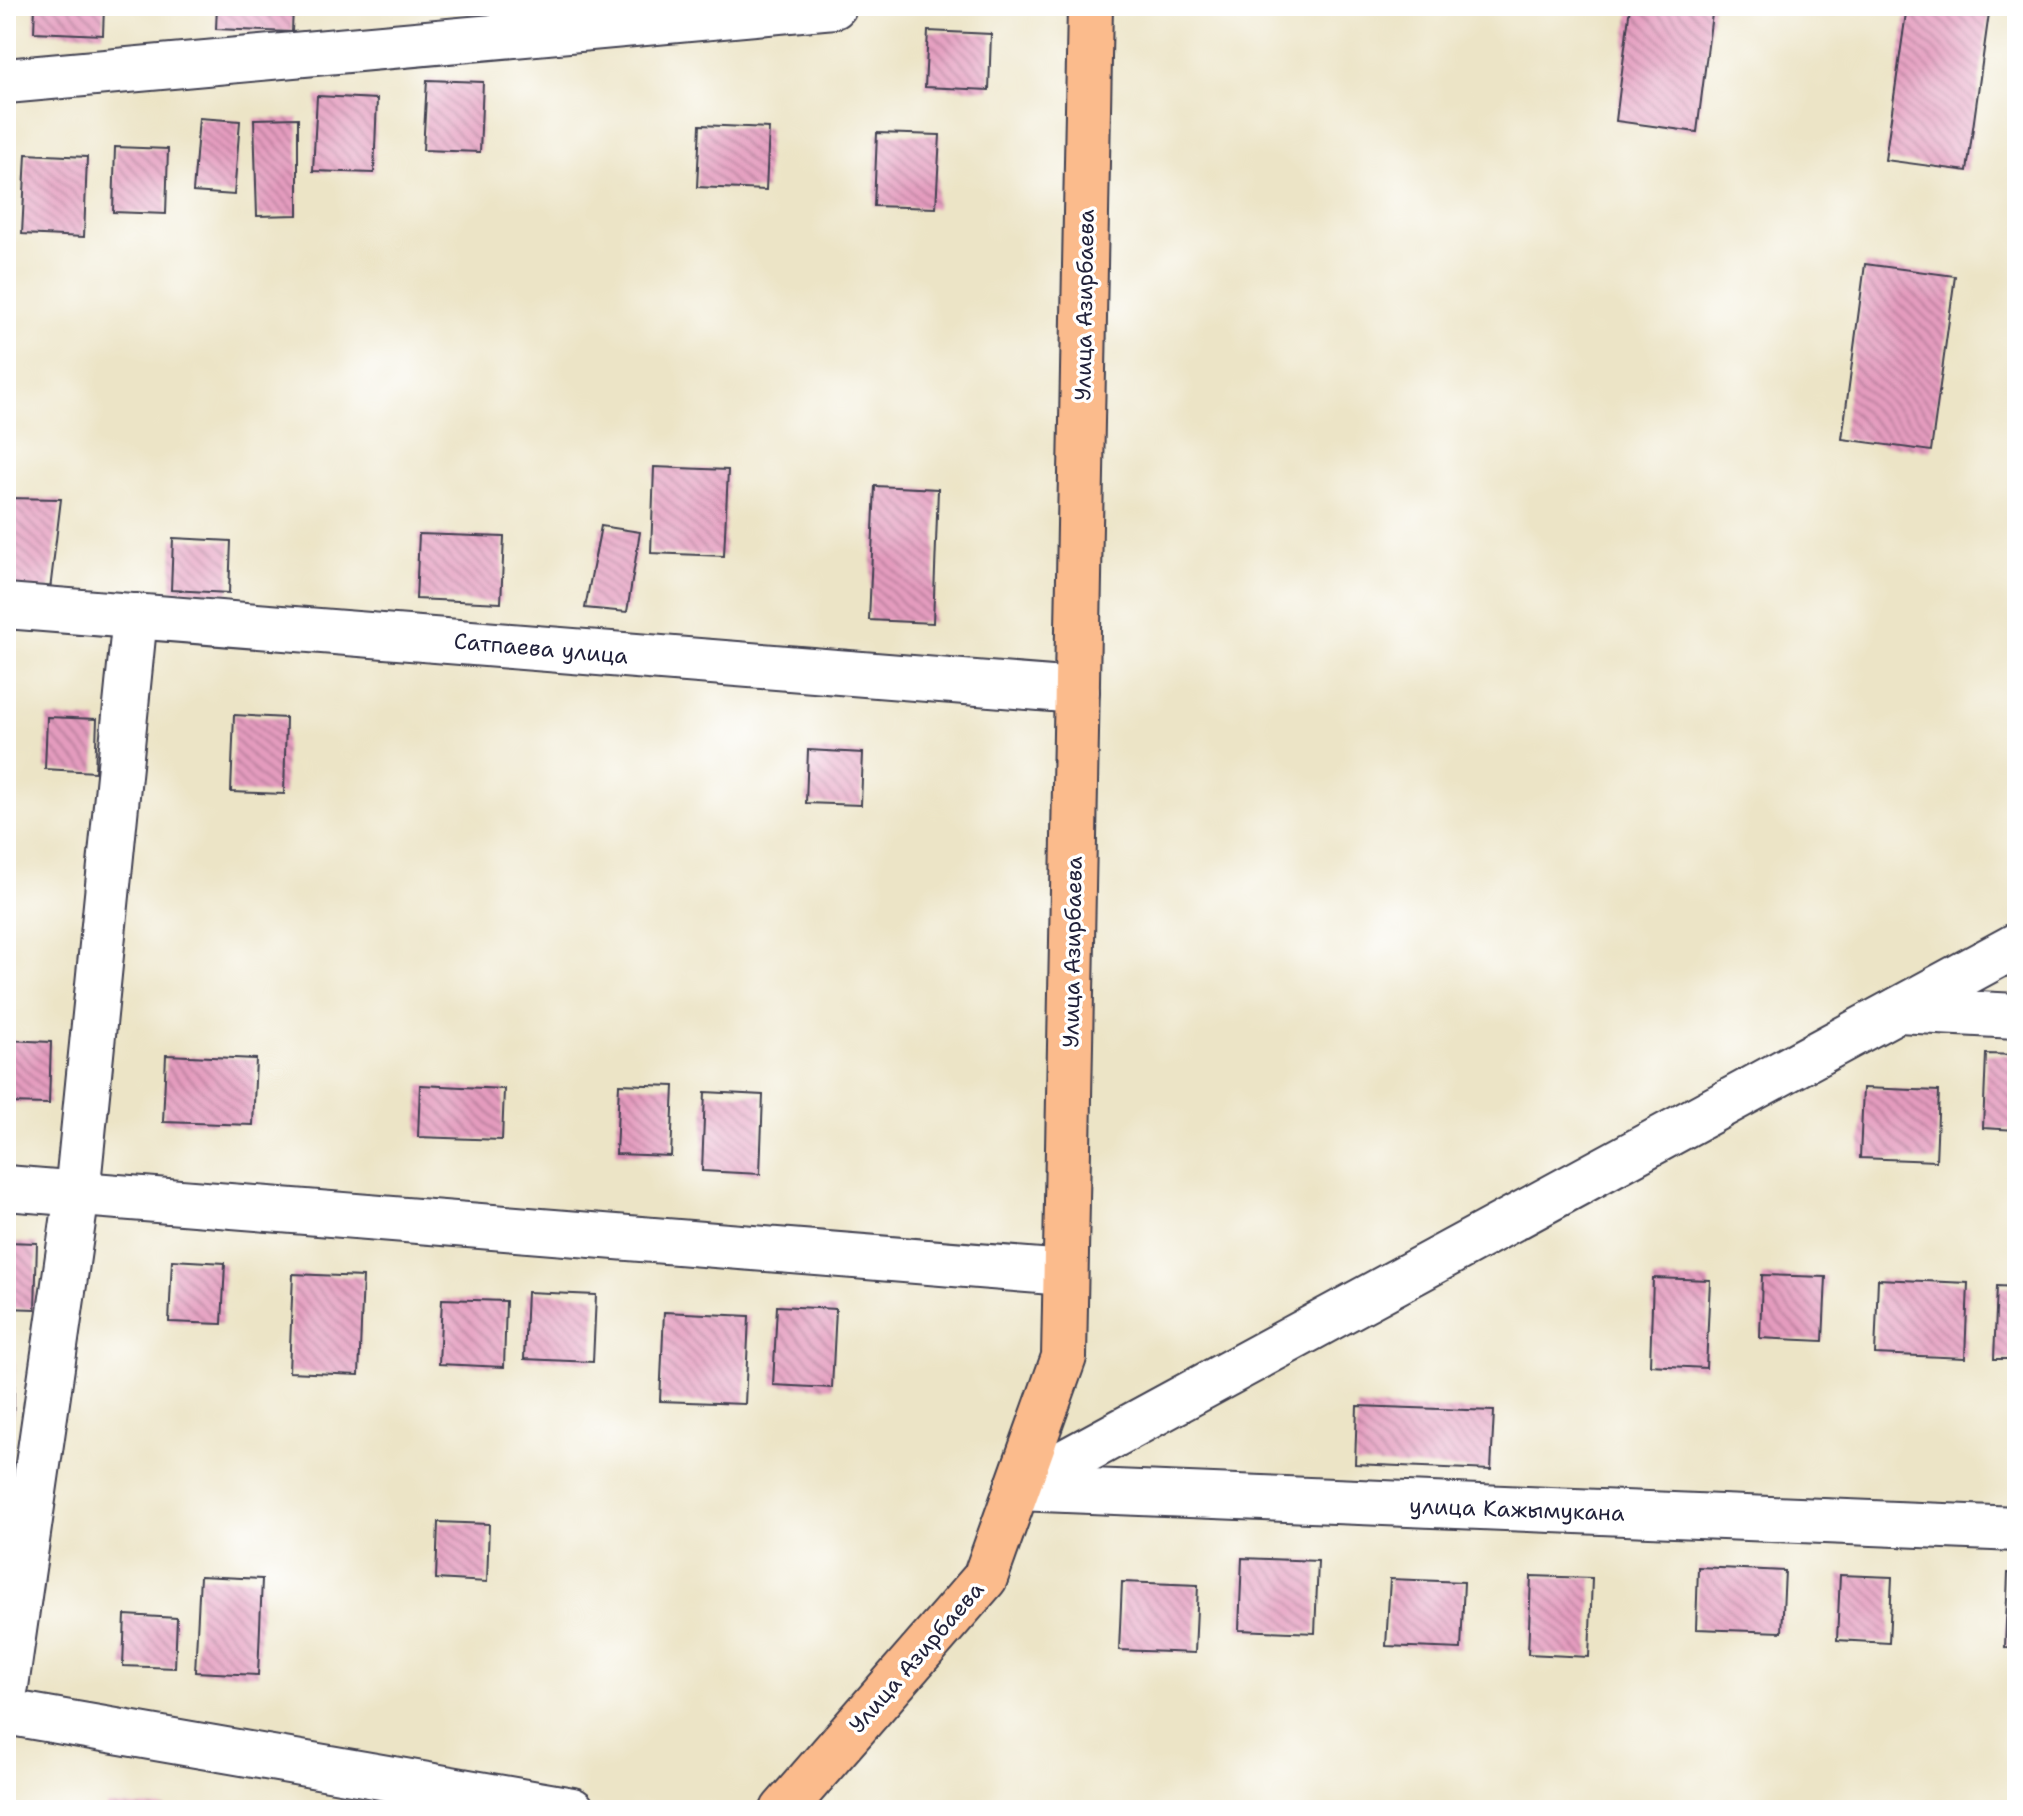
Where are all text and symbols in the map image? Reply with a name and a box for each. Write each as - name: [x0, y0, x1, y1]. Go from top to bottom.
- street label: Улица Азирбаева: [1068, 209, 1101, 401]
- street label: Сатпаева улица: [453, 626, 630, 671]
- street label: Улица Азирбаева: [1056, 856, 1089, 1048]
- street label: улица Кажымукана: [1409, 1491, 1625, 1528]
- street label: Улица Азирбаева: [843, 1575, 990, 1739]

